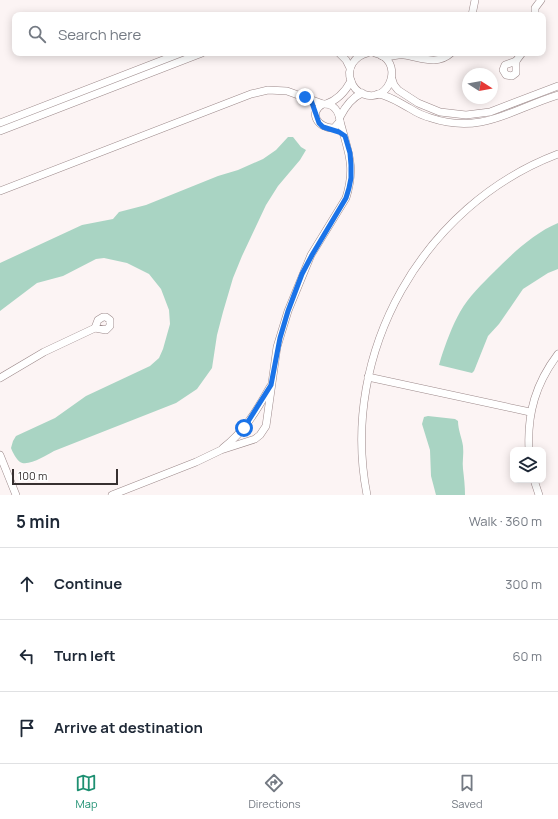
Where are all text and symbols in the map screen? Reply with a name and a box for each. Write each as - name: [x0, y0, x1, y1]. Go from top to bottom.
- search box: [12, 12, 546, 56]
- icon: search: [26, 23, 48, 45]
- text: Search here: [58, 24, 141, 45]
- north arrow: [462, 68, 498, 104]
- route end: [296, 88, 314, 106]
- route start: [235, 419, 253, 437]
- map controls: [510, 447, 546, 483]
- button: layers: [510, 447, 546, 483]
- scale bar: [12, 467, 118, 486]
- text: 100 m: [18, 468, 47, 483]
- text: 5 min: [16, 510, 60, 533]
- text: Walk · 360 m: [469, 512, 542, 530]
- icon: ahead: [16, 573, 38, 595]
- text: Continue: [54, 573, 122, 594]
- text: 300 m: [505, 575, 542, 593]
- icon: left: [16, 645, 38, 667]
- text: Turn left: [54, 645, 116, 666]
- text: 60 m: [512, 647, 542, 665]
- icon: arrive: [16, 717, 38, 739]
- text: Arrive at destination: [54, 717, 203, 738]
- tab: Map: [75, 772, 97, 811]
- tab: Directions: [248, 772, 301, 811]
- tab: Saved: [452, 772, 483, 811]

